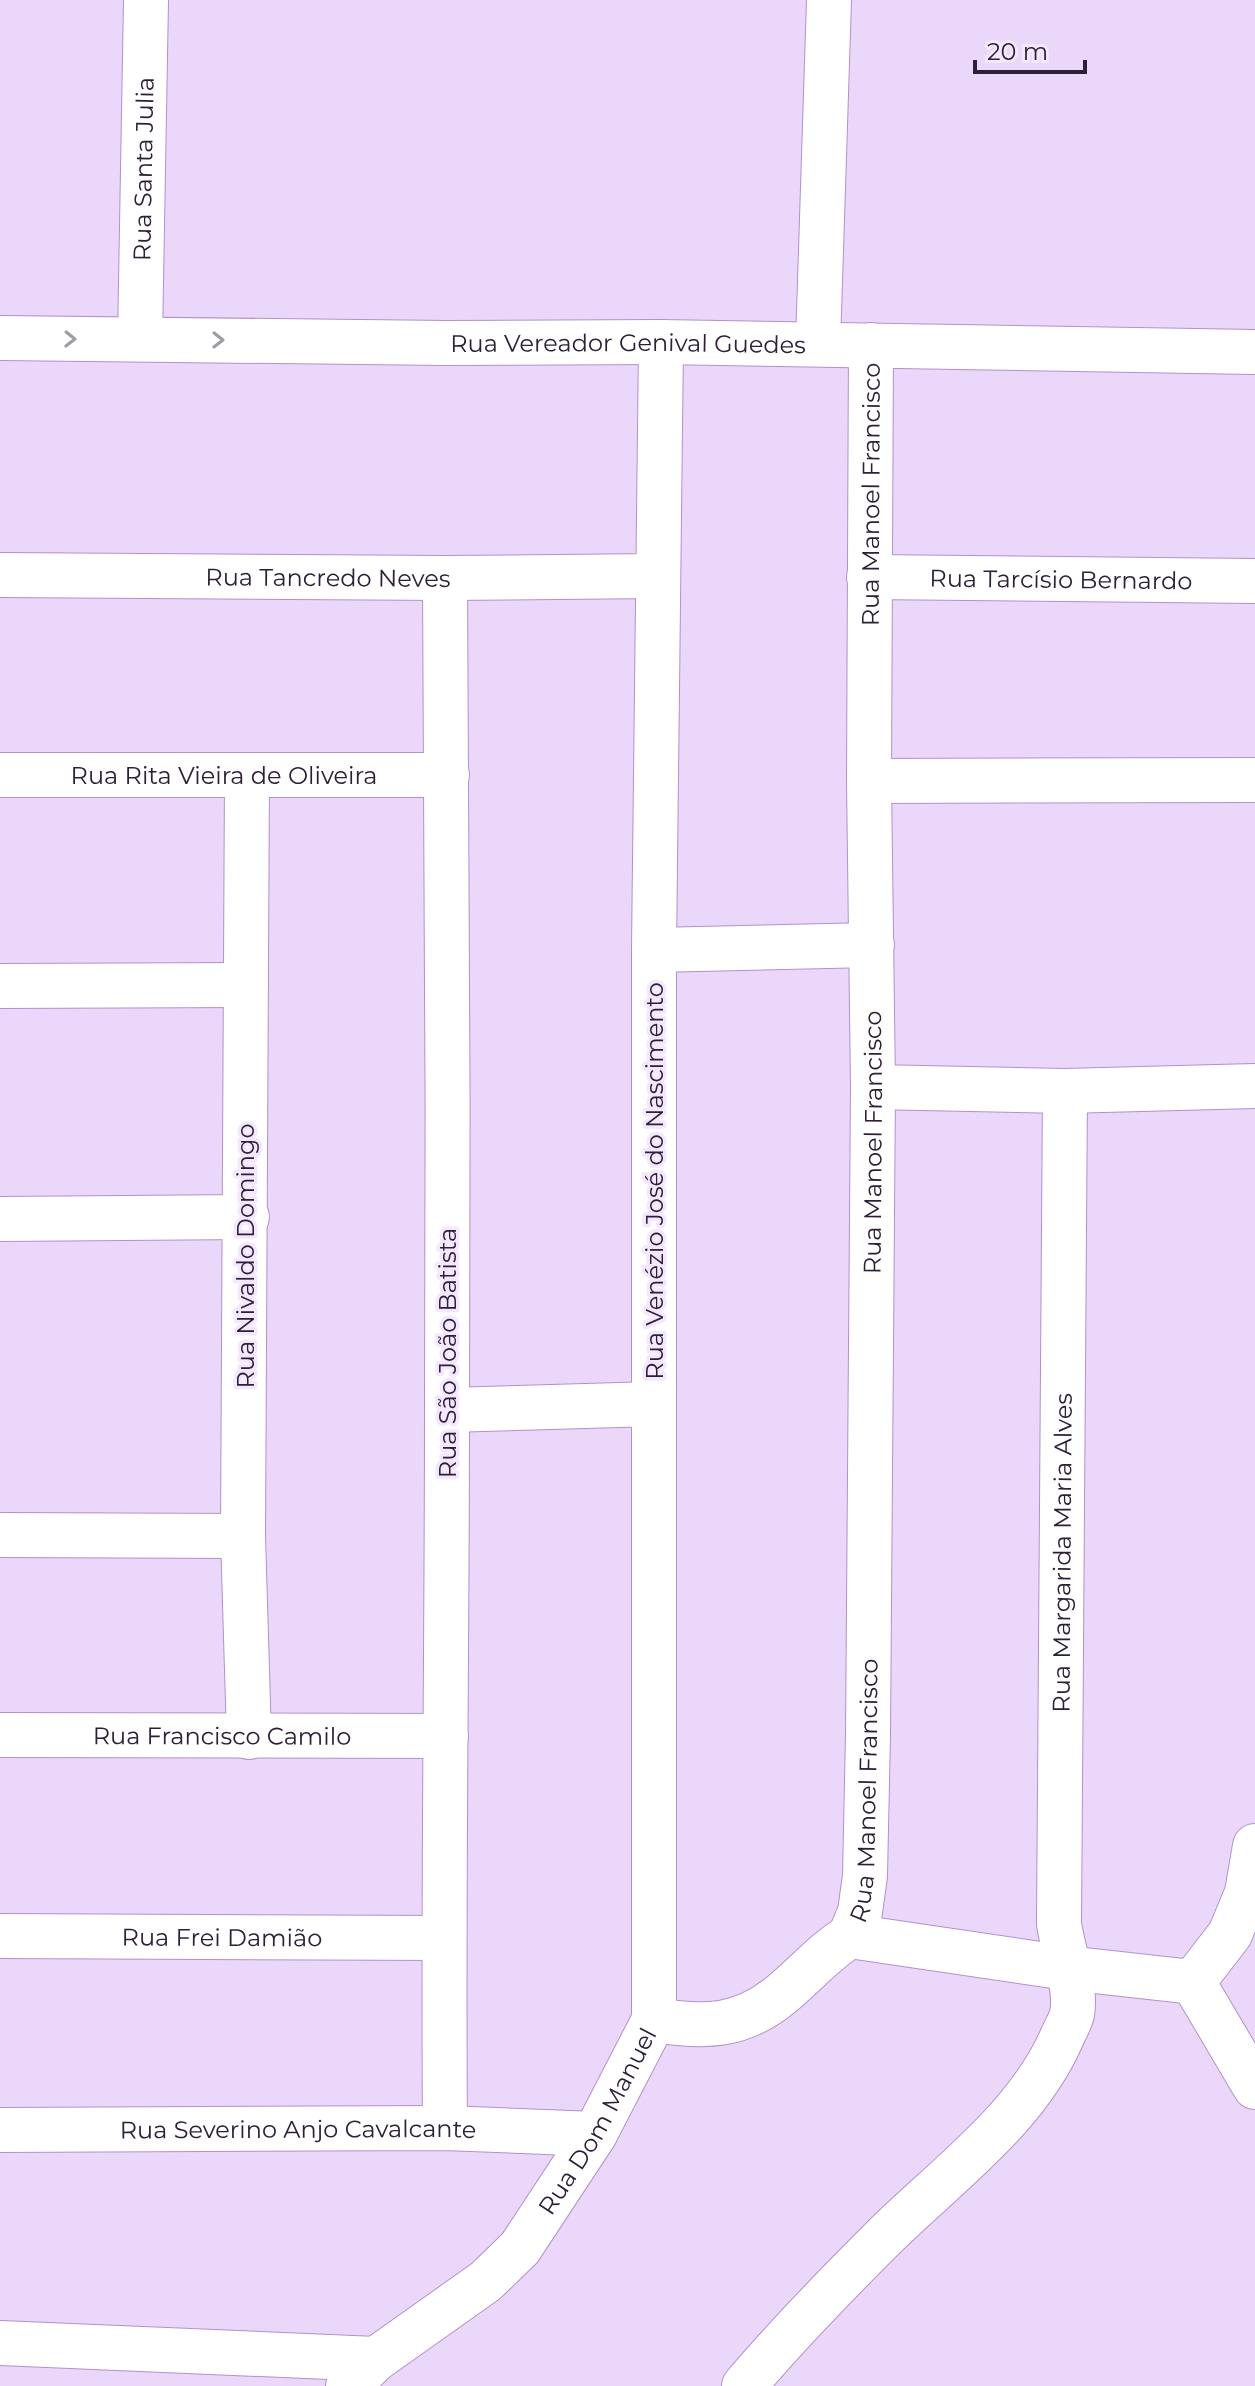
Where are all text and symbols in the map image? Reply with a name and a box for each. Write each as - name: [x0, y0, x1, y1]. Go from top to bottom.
- scale bar: [975, 24, 1085, 74]
- text: 20 m: [987, 37, 1048, 66]
- street label: Rua Santa Julia: [127, 77, 159, 261]
- street label: Rua Vereador Genival Guedes: [450, 327, 806, 359]
- one-way arrow: [64, 330, 77, 347]
- one-way arrow: [212, 331, 225, 349]
- street label: Rua Manoel Francisco: [855, 363, 885, 626]
- street label: Rua Tancredo Neves: [205, 562, 451, 593]
- street label: Rua Tarcísio Bernardo: [929, 563, 1193, 595]
- street label: Rua Rita Vieira de Oliveira: [71, 761, 377, 790]
- street label: Rua Venézio José do Nascimento: [640, 982, 669, 1380]
- street label: Rua Manoel Francisco: [857, 1010, 888, 1274]
- street label: Rua Nivaldo Domingo: [231, 1123, 260, 1389]
- street label: Rua São João Batista: [433, 1228, 462, 1478]
- street label: Rua Margarida Maria Alves: [1046, 1393, 1077, 1713]
- street label: Rua Manoel Francisco: [843, 1659, 883, 1927]
- street label: Rua Francisco Camilo: [93, 1721, 351, 1750]
- street label: Rua Frei Damião: [122, 1922, 322, 1952]
- street label: Rua Dom Manuel: [532, 2023, 662, 2220]
- street label: Rua Severino Anjo Cavalcante: [120, 2113, 477, 2144]

